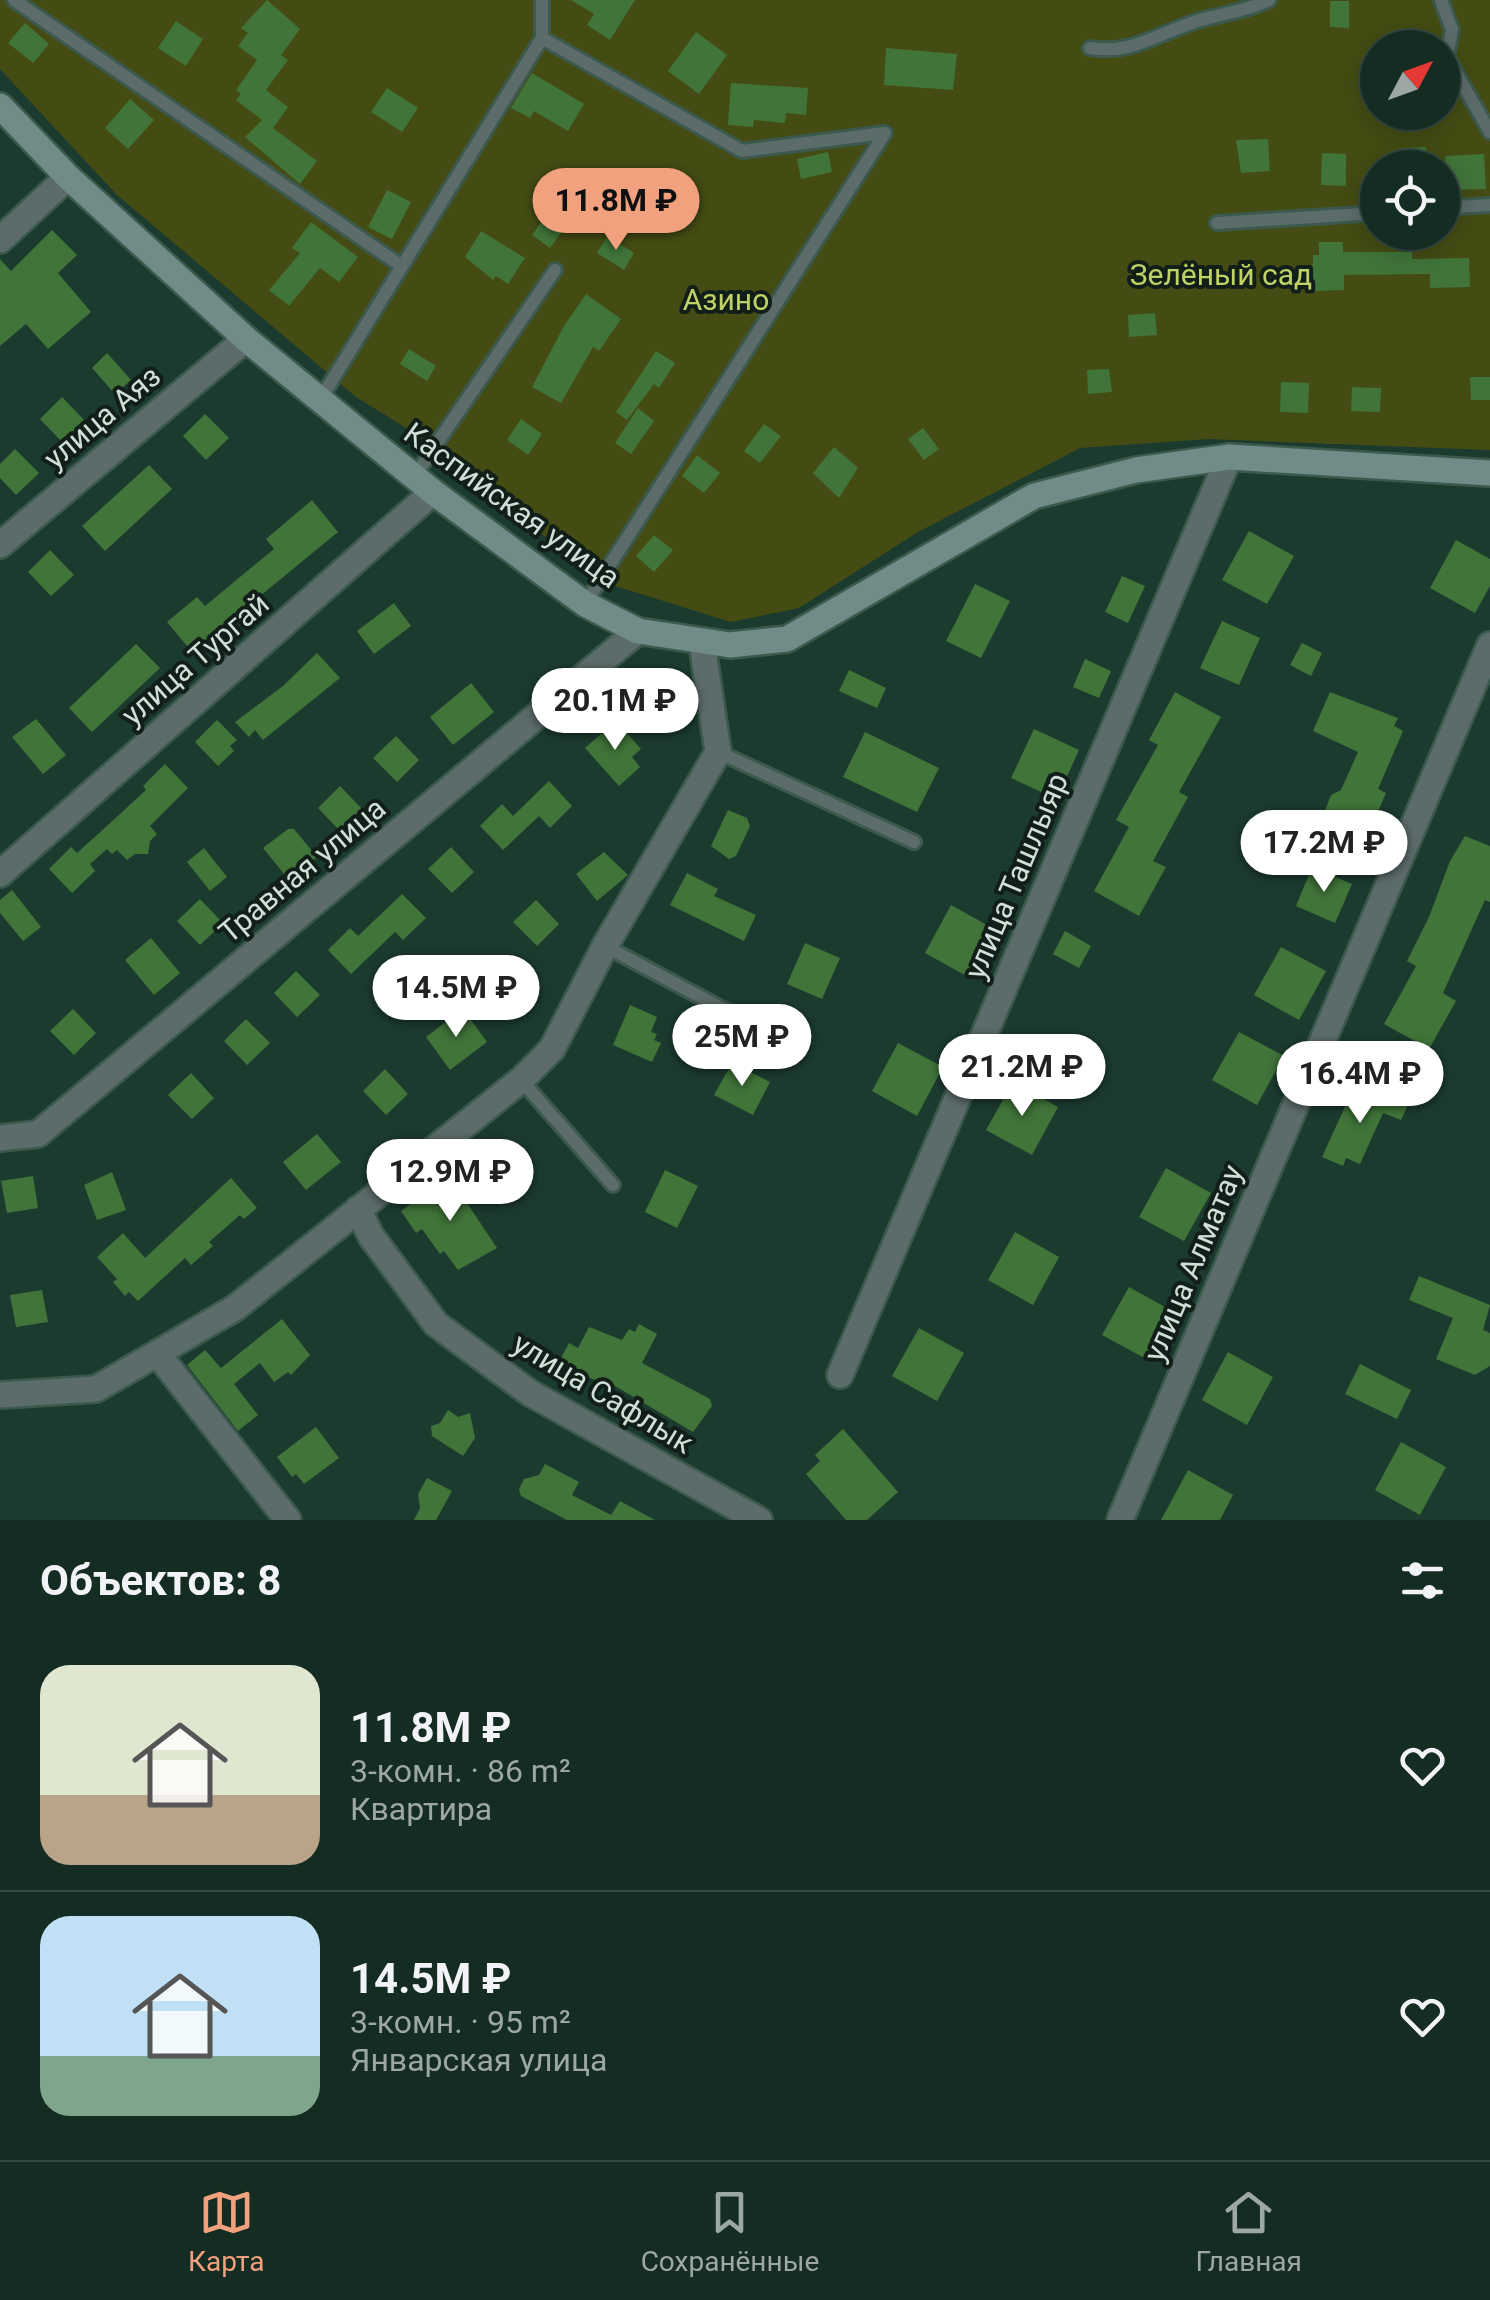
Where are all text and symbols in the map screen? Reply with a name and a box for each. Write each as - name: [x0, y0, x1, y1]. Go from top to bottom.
- north arrow: [1360, 30, 1460, 130]
- map controls: [1360, 30, 1460, 250]
- button: locate: [1360, 150, 1460, 250]
- pin: 11.8M ₽: [524, 168, 708, 253]
- text: 11.8M ₽: [555, 181, 677, 219]
- park label: Зелёный сад: [1130, 257, 1312, 292]
- park label: Азино: [683, 282, 769, 317]
- street label: улица Аяз: [37, 358, 167, 476]
- street label: Каспийская улица: [397, 415, 627, 595]
- street label: улица Тургай: [114, 586, 276, 732]
- pin: 20.1M ₽: [523, 668, 707, 753]
- text: 20.1M ₽: [554, 681, 676, 719]
- street label: улица Ташлыяр: [957, 768, 1075, 984]
- street label: Травная улица: [212, 790, 392, 950]
- pin: 17.2M ₽: [1232, 810, 1416, 895]
- text: 17.2M ₽: [1263, 823, 1385, 861]
- pin: 14.5M ₽: [364, 955, 548, 1040]
- text: 14.5M ₽: [395, 968, 517, 1006]
- pin: 25M ₽: [672, 1004, 812, 1089]
- text: 25M ₽: [694, 1017, 790, 1055]
- pin: 21.2M ₽: [930, 1034, 1114, 1119]
- pin: 16.4M ₽: [1268, 1041, 1452, 1126]
- text: 21.2M ₽: [961, 1047, 1083, 1085]
- text: 16.4M ₽: [1299, 1054, 1421, 1092]
- pin: 12.9M ₽: [358, 1139, 542, 1224]
- text: 12.9M ₽: [389, 1152, 511, 1190]
- street label: улица Алматау: [1136, 1160, 1250, 1366]
- street label: улица Сафлык: [507, 1325, 699, 1461]
- icon: filters: [1395, 1553, 1450, 1608]
- text: Объектов: 8: [40, 1556, 281, 1605]
- text: 11.8M ₽: [350, 1703, 511, 1752]
- icon: home: [120, 1705, 240, 1825]
- icon: heart: [1395, 1738, 1450, 1793]
- text: 3-комн. · 86 m²: [350, 1752, 571, 1790]
- text: Квартира: [350, 1790, 492, 1828]
- text: 14.5M ₽: [350, 1954, 511, 2003]
- icon: home: [120, 1956, 240, 2076]
- icon: heart: [1395, 1989, 1450, 2044]
- text: 3-комн. · 95 m²: [350, 2003, 571, 2041]
- text: Январская улица: [350, 2041, 607, 2079]
- tab: Карта: [188, 2185, 264, 2278]
- tab: Сохранённые: [641, 2185, 819, 2278]
- tab: Главная: [1195, 2185, 1302, 2278]

